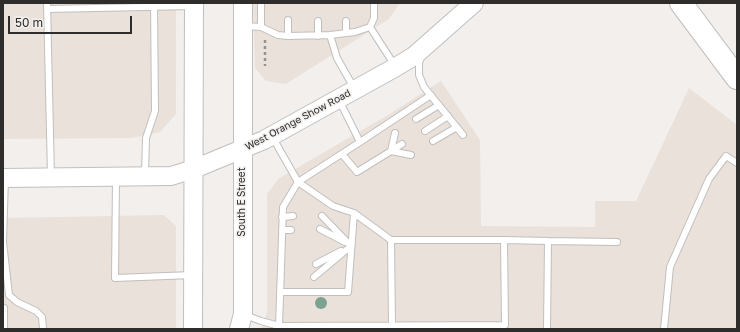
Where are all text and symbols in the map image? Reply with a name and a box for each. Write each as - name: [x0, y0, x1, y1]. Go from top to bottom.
- scale bar: [10, 8, 134, 34]
- text: 50 m: [15, 15, 43, 30]
- street label: West Orange Show Road: [243, 87, 353, 153]
- street label: South E Street: [236, 167, 248, 237]

